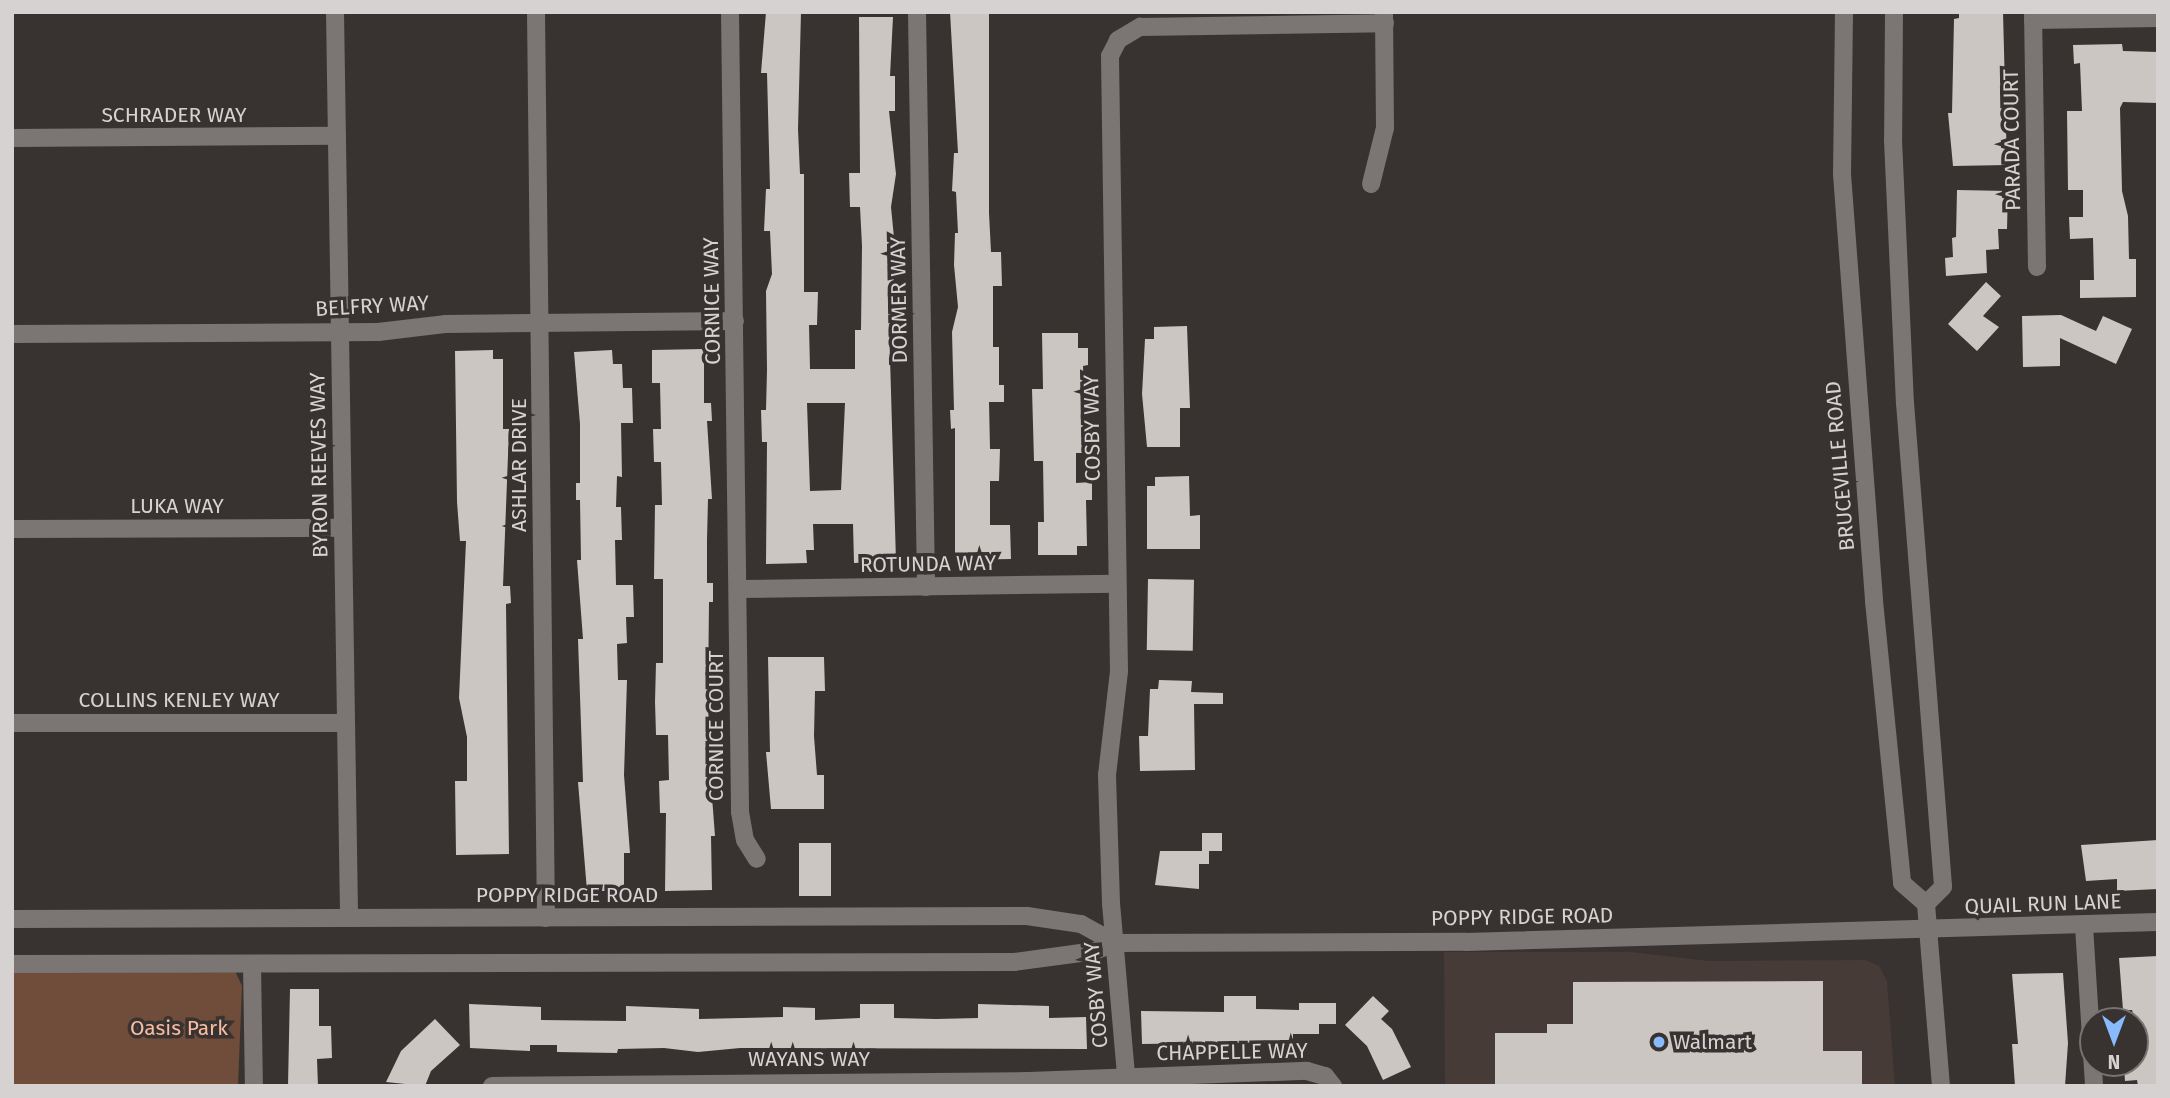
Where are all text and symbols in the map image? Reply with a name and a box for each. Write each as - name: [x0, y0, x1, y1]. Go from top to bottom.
- street label: PARADA COURT: [1998, 69, 2026, 211]
- street label: SCHRADER WAY: [101, 102, 247, 128]
- street label: CORNICE WAY: [698, 237, 726, 365]
- street label: DORMER WAY: [885, 237, 913, 363]
- street label: BELFRY WAY: [314, 290, 430, 322]
- street label: BYRON REEVES WAY: [305, 372, 333, 558]
- street label: COSBY WAY: [1078, 374, 1106, 482]
- street label: BRUCEVILLE ROAD: [1820, 380, 1860, 552]
- street label: ASHLAR DRIVE: [506, 398, 532, 532]
- street label: LUKA WAY: [130, 493, 224, 519]
- street label: ROTUNDA WAY: [860, 550, 996, 578]
- street label: CORNICE COURT: [703, 651, 729, 801]
- street label: COLLINS KENLEY WAY: [79, 687, 279, 713]
- street label: POPPY RIDGE ROAD: [476, 882, 658, 908]
- street label: QUAIL RUN LANE: [1964, 889, 2122, 919]
- street label: POPPY RIDGE ROAD: [1431, 903, 1613, 931]
- street label: COSBY WAY: [1079, 941, 1113, 1049]
- north arrow: [2079, 1007, 2149, 1077]
- park label: Oasis Park: [130, 1015, 228, 1041]
- place label: Walmart: [1673, 1029, 1752, 1055]
- marker: Walmart: [1651, 1034, 1667, 1050]
- street label: CHAPPELLE WAY: [1156, 1038, 1308, 1066]
- street label: WAYANS WAY: [748, 1046, 870, 1072]
- text: N: [2108, 1050, 2120, 1073]

